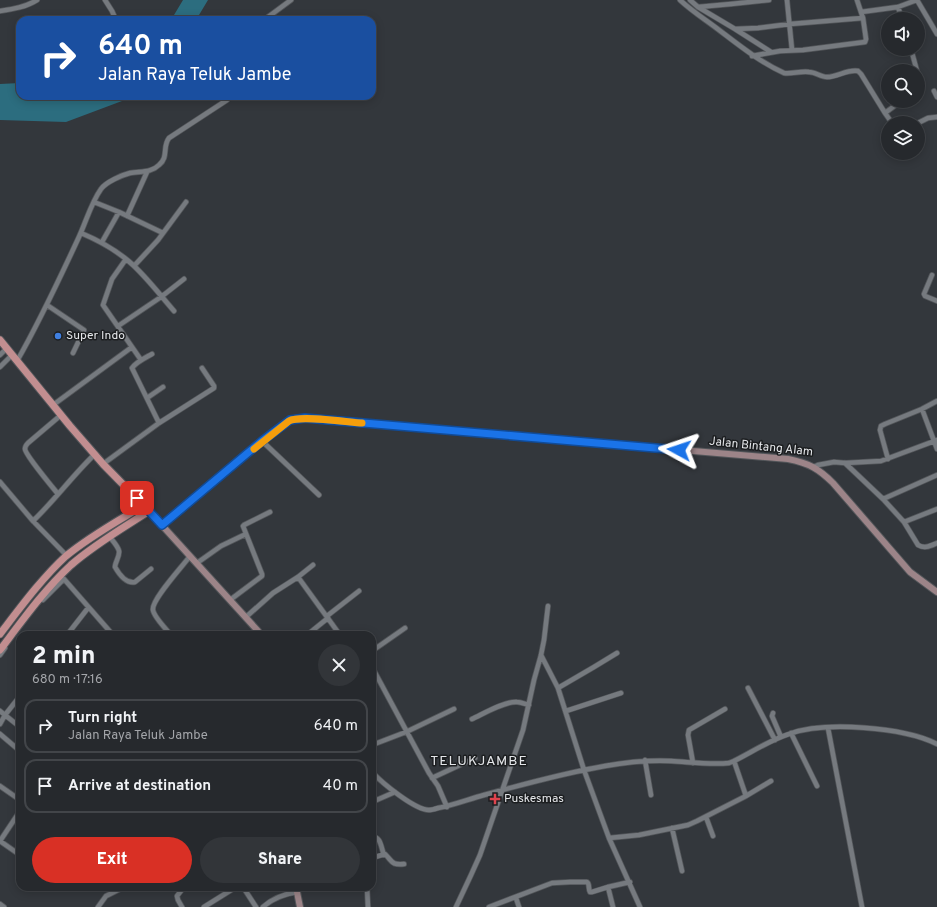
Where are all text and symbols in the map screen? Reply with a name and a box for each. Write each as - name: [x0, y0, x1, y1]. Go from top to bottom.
- map controls: [881, 12, 925, 160]
- button: sound: [881, 12, 925, 56]
- text: 640 m: [98, 29, 183, 65]
- icon: right: [32, 32, 84, 84]
- text: Jalan Raya Teluk Jambe: [98, 64, 292, 87]
- button: search: [881, 64, 925, 108]
- button: layers: [881, 116, 925, 160]
- place label: Super Indo: [66, 328, 125, 344]
- marker: Super Indo: [53, 331, 63, 341]
- position arrow: [658, 429, 700, 471]
- street label: Jalan Bintang Alam: [708, 434, 814, 460]
- pin: [120, 481, 154, 515]
- icon: arrive: [126, 487, 148, 509]
- text: 2 min: [32, 642, 96, 672]
- button: close: [318, 644, 360, 686]
- text: 680 m · 17:16: [32, 672, 103, 688]
- text: Turn right: [68, 709, 137, 728]
- icon: right: [34, 715, 56, 737]
- text: 640 m: [314, 717, 358, 736]
- text: Jalan Raya Teluk Jambe: [68, 728, 208, 744]
- district label: TELUKJAMBE: [430, 753, 528, 770]
- icon: arrive: [34, 775, 56, 797]
- text: Arrive at destination: [68, 777, 211, 796]
- text: 40 m: [323, 777, 358, 796]
- place label: Puskesmas: [504, 791, 564, 807]
- marker: Puskesmas: [489, 793, 501, 805]
- button: Exit: [32, 837, 192, 883]
- button: Share: [200, 837, 360, 883]

